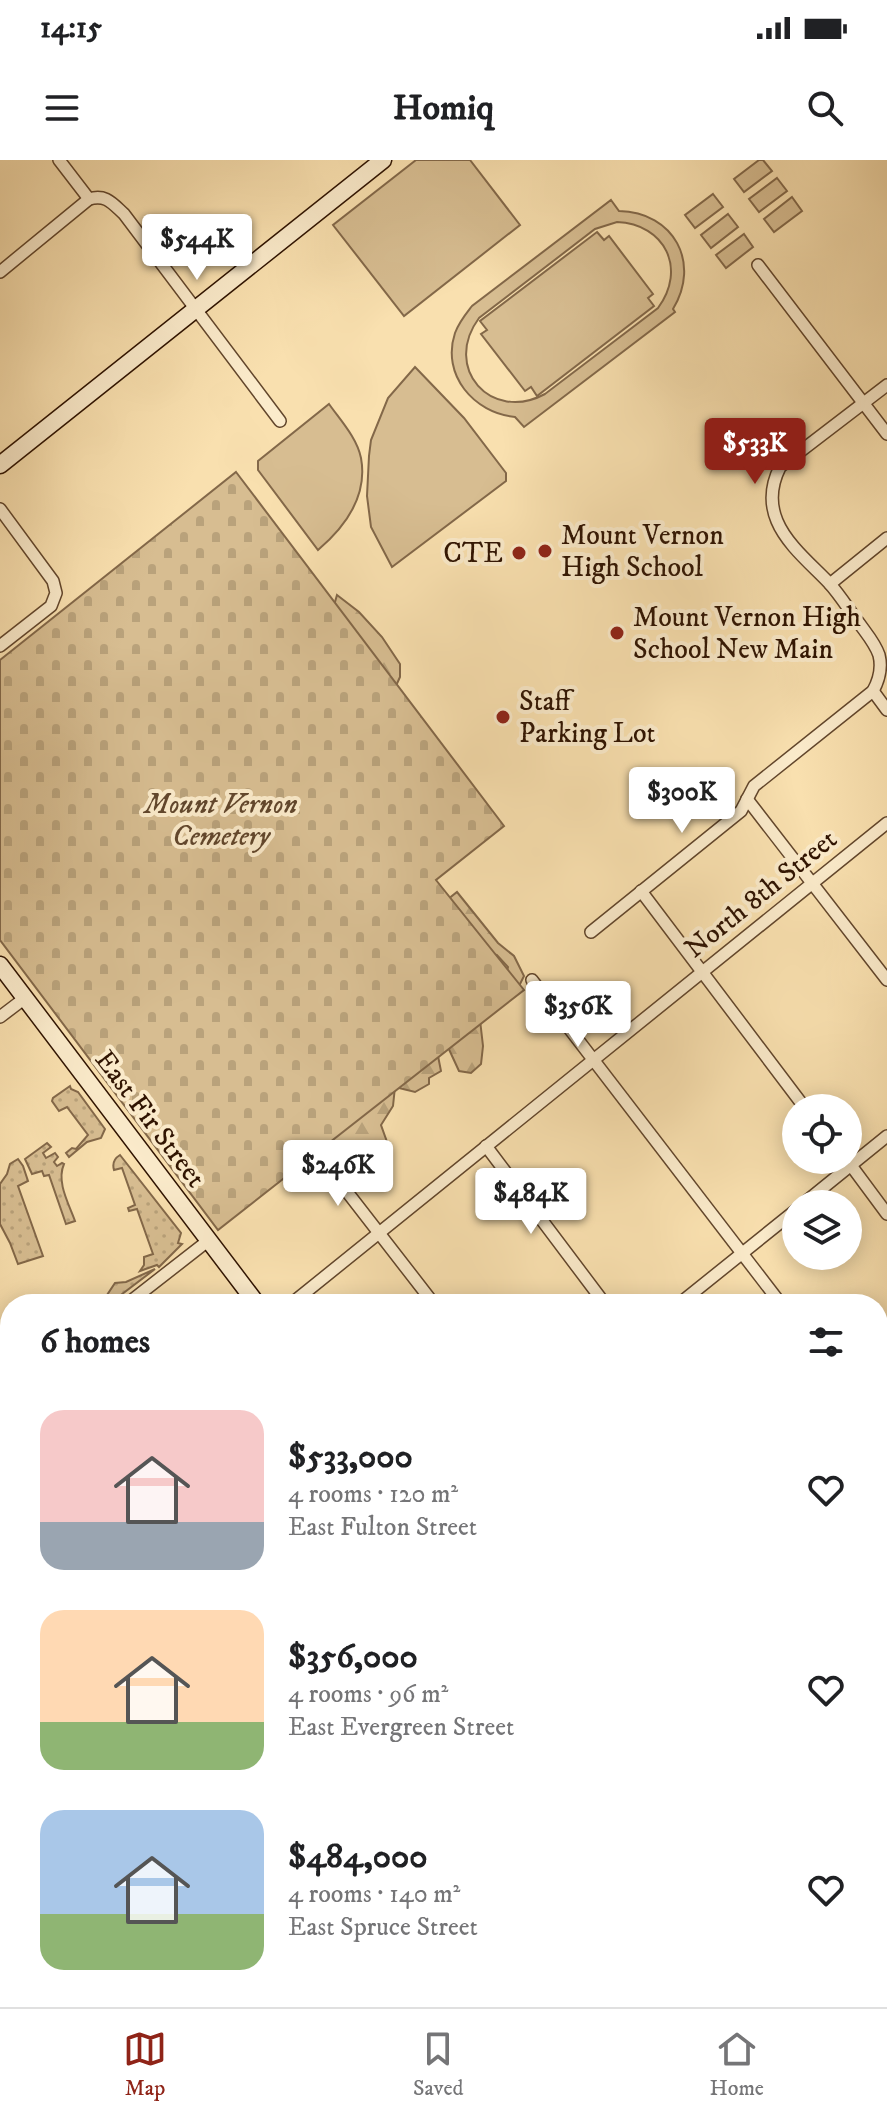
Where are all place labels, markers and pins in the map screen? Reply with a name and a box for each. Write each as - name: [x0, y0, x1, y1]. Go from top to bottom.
- pin: $544K: [141, 214, 253, 282]
- pin: $533K: [699, 418, 811, 486]
- place label: Mount Vernon High School: [561, 518, 724, 585]
- place label: CTE: [443, 536, 503, 571]
- marker: Mount Vernon High School: [536, 542, 554, 560]
- marker: CTE: [510, 544, 528, 562]
- place label: Mount Vernon High School New Main: [633, 600, 861, 667]
- marker: Mount Vernon High School New Main: [608, 624, 626, 642]
- place label: Staff Parking Lot: [519, 684, 656, 751]
- marker: Staff Parking Lot: [494, 708, 512, 726]
- pin: $300K: [626, 767, 738, 835]
- pin: $356K: [522, 981, 634, 1049]
- pin: $246K: [282, 1140, 394, 1208]
- pin: $484K: [475, 1168, 587, 1236]

